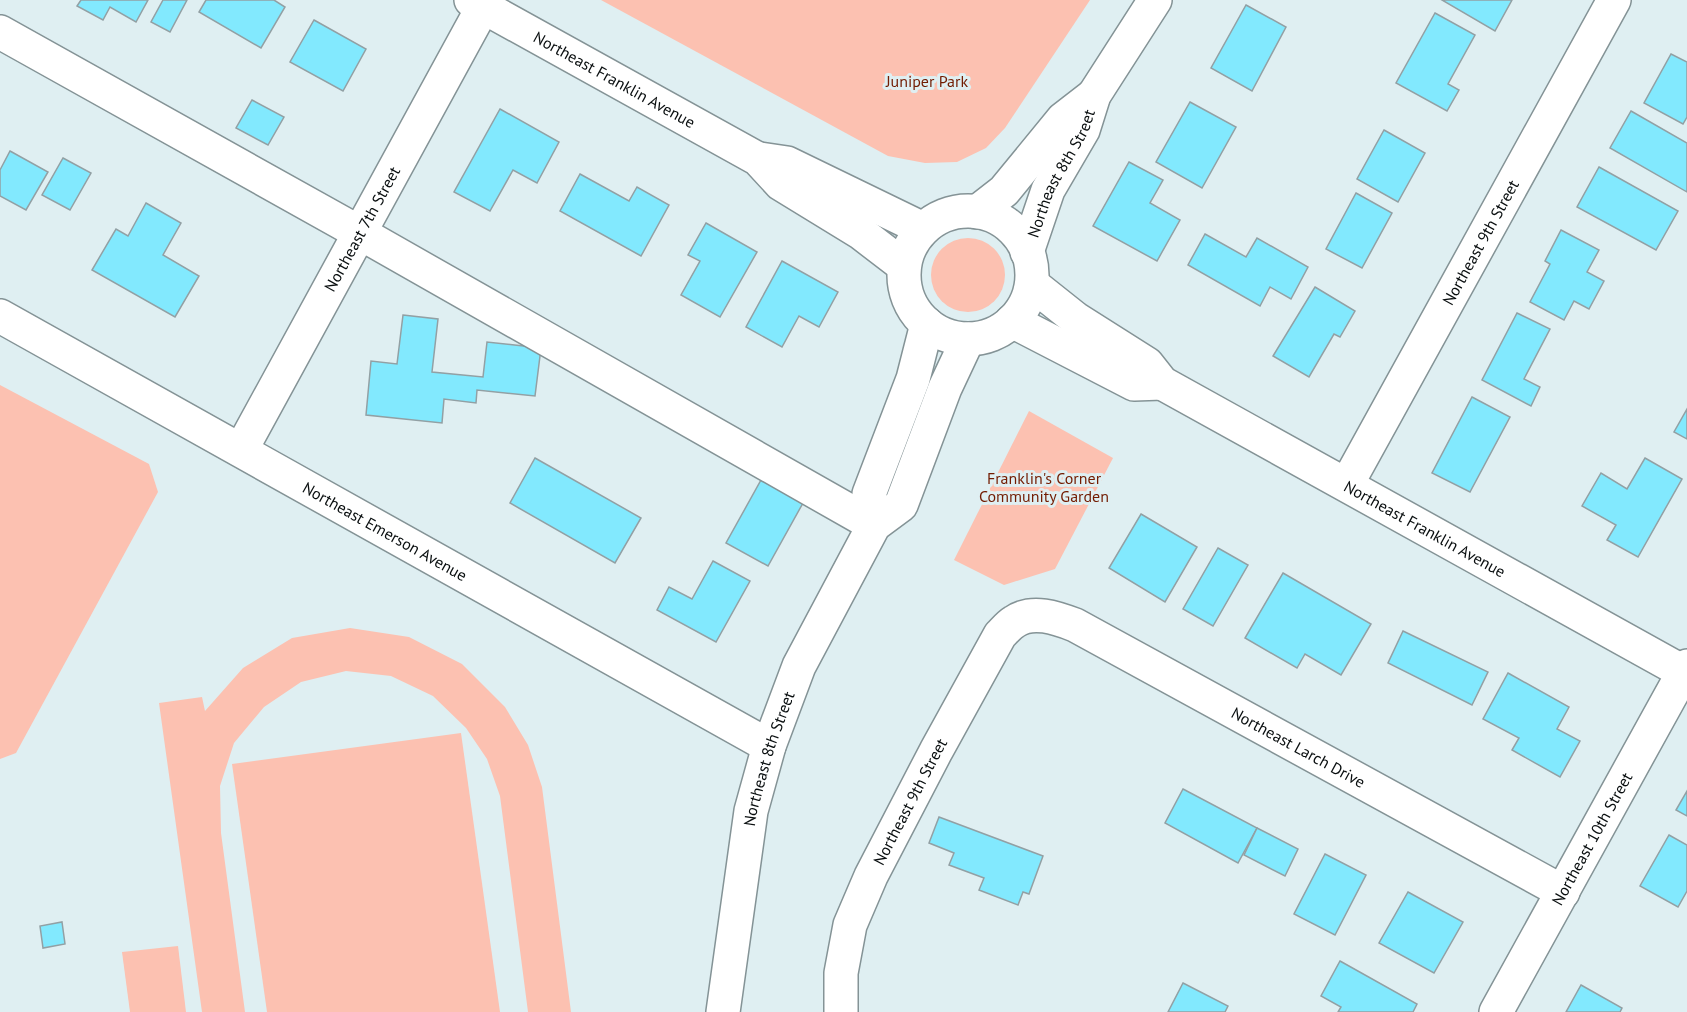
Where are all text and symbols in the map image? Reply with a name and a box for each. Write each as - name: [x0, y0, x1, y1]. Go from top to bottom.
- street label: Northeast Franklin Avenue: [530, 27, 699, 132]
- park label: Juniper Park: [885, 71, 968, 91]
- street label: Northeast 8th Street: [1023, 106, 1099, 240]
- street label: Northeast 7th Street: [320, 162, 404, 295]
- street label: Northeast 9th Street: [1438, 176, 1523, 309]
- park label: Franklin's Corner Community Garden: [979, 468, 1109, 506]
- street label: Northeast Franklin Avenue: [1341, 476, 1509, 581]
- street label: Northeast Emerson Avenue: [299, 477, 471, 585]
- street label: Northeast 8th Street: [739, 688, 799, 827]
- street label: Northeast Larch Drive: [1228, 703, 1369, 792]
- street label: Northeast 9th Street: [868, 734, 951, 868]
- street label: Northeast 10th Street: [1547, 768, 1637, 909]

